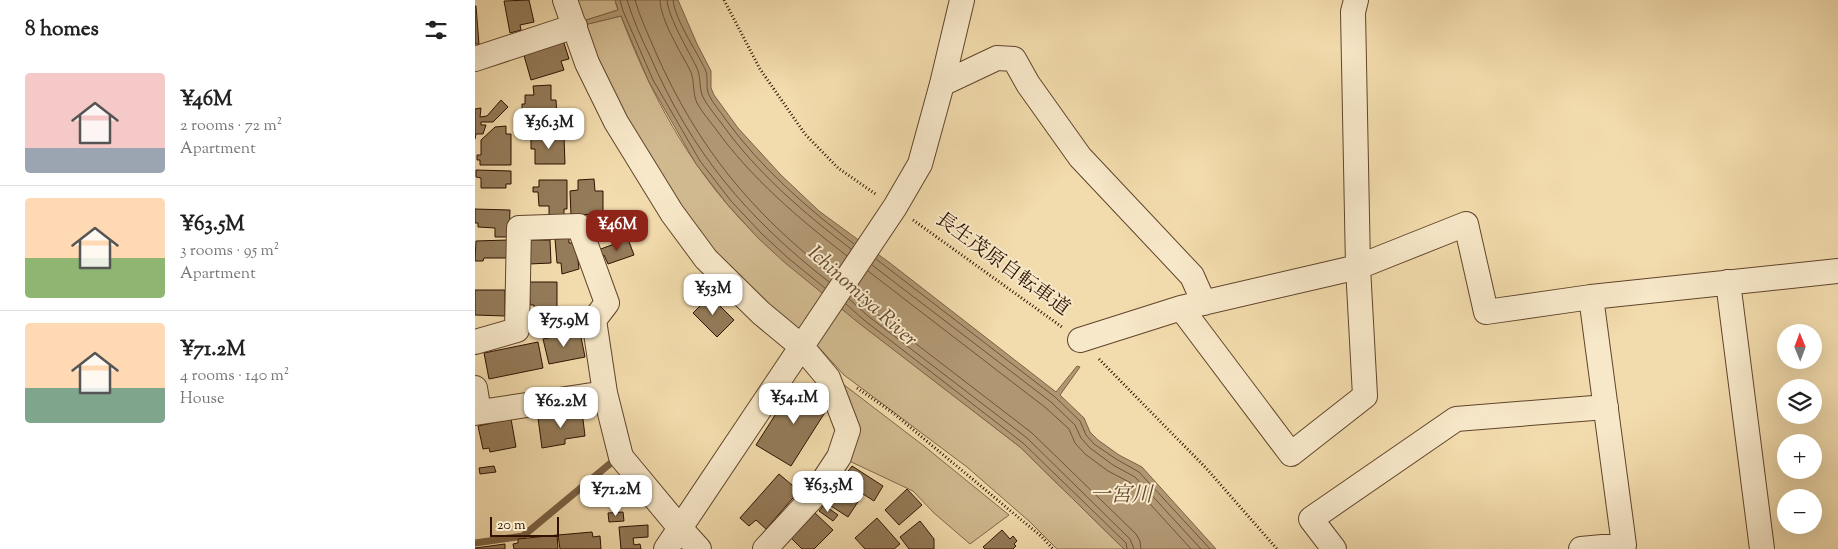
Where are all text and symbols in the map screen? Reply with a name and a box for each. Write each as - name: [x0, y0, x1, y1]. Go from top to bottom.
- text: 8 homes: [25, 15, 99, 45]
- icon: filters: [422, 16, 450, 44]
- text: ¥46M: [180, 85, 232, 115]
- icon: home: [65, 93, 125, 153]
- pin: ¥36.3M: [508, 108, 590, 150]
- text: ¥36.3M: [524, 112, 574, 135]
- text: 2 rooms · 72 m²: [180, 115, 282, 138]
- text: Apartment: [180, 138, 256, 161]
- street label: 長生茂原自転車道: [929, 206, 1075, 324]
- text: ¥63.5M: [180, 210, 245, 240]
- pin: ¥46M: [587, 210, 647, 252]
- text: ¥46M: [597, 214, 637, 237]
- icon: home: [65, 218, 125, 278]
- water label: Ichinomiya River: [800, 239, 924, 355]
- text: 3 rooms · 95 m²: [180, 240, 279, 263]
- text: Apartment: [180, 263, 256, 286]
- pin: ¥53M: [683, 274, 743, 316]
- text: ¥53M: [695, 278, 731, 301]
- pin: ¥75.9M: [523, 306, 605, 348]
- text: ¥75.9M: [539, 310, 589, 333]
- north arrow: [1777, 324, 1823, 369]
- map controls: [1777, 324, 1822, 534]
- text: ¥71.2M: [180, 335, 246, 365]
- icon: home: [65, 343, 125, 403]
- text: 4 rooms · 140 m²: [180, 365, 289, 388]
- button: layers: [1777, 379, 1822, 424]
- pin: ¥54.1M: [753, 382, 835, 425]
- pin: ¥62.2M: [520, 386, 602, 429]
- text: ¥54.1M: [770, 387, 818, 410]
- text: House: [180, 388, 224, 411]
- text: ¥62.2M: [535, 391, 587, 414]
- button: +: [1777, 434, 1822, 479]
- pin: ¥63.5M: [787, 470, 869, 513]
- pin: ¥71.2M: [575, 474, 657, 517]
- text: ¥63.5M: [803, 475, 853, 498]
- text: ¥71.2M: [591, 479, 641, 502]
- water label: 一宮川: [1090, 481, 1154, 511]
- button: −: [1777, 489, 1822, 534]
- scale bar: [490, 514, 559, 537]
- text: 20 m: [497, 516, 526, 536]

